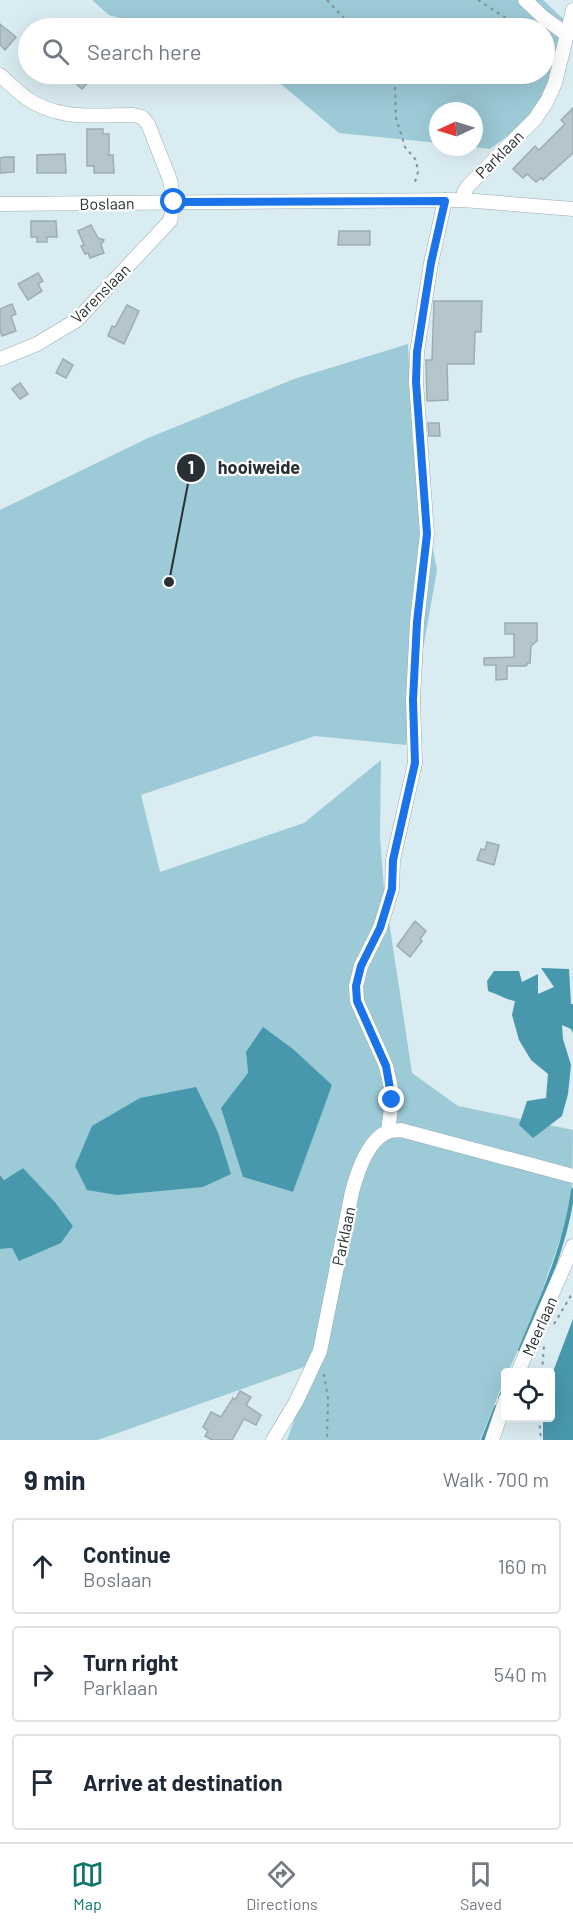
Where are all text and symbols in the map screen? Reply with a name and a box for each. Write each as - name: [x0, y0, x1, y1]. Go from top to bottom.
- search box: [18, 18, 555, 84]
- icon: search: [39, 35, 72, 68]
- text: Search here: [87, 38, 201, 64]
- north arrow: [429, 102, 483, 156]
- street label: Parklaan: [471, 126, 527, 182]
- route start: [160, 188, 186, 214]
- street label: Boslaan: [79, 193, 135, 213]
- street label: Varenslaan: [66, 259, 134, 327]
- callout: hooiweide: [176, 450, 312, 486]
- text: 1: [188, 456, 194, 478]
- text: hooiweide: [218, 456, 300, 478]
- route end: [378, 1086, 404, 1112]
- street label: Parklaan: [327, 1205, 359, 1267]
- street label: Meerlaan: [518, 1293, 560, 1359]
- map controls: [501, 1368, 555, 1422]
- button: locate: [501, 1368, 555, 1422]
- text: 9 min: [24, 1464, 86, 1495]
- text: Walk · 700 m: [443, 1467, 549, 1491]
- text: Continue: [83, 1541, 171, 1567]
- icon: ahead: [26, 1550, 59, 1583]
- text: 160 m: [498, 1554, 547, 1578]
- text: Boslaan: [83, 1567, 152, 1591]
- text: Turn right: [83, 1649, 178, 1675]
- icon: right: [26, 1658, 59, 1691]
- text: 540 m: [494, 1662, 547, 1686]
- text: Parklaan: [83, 1675, 158, 1699]
- icon: arrive: [26, 1766, 59, 1799]
- text: Arrive at destination: [83, 1769, 282, 1795]
- tab: Map: [71, 1858, 104, 1913]
- tab: Directions: [246, 1858, 318, 1913]
- tab: Saved: [460, 1858, 502, 1913]

